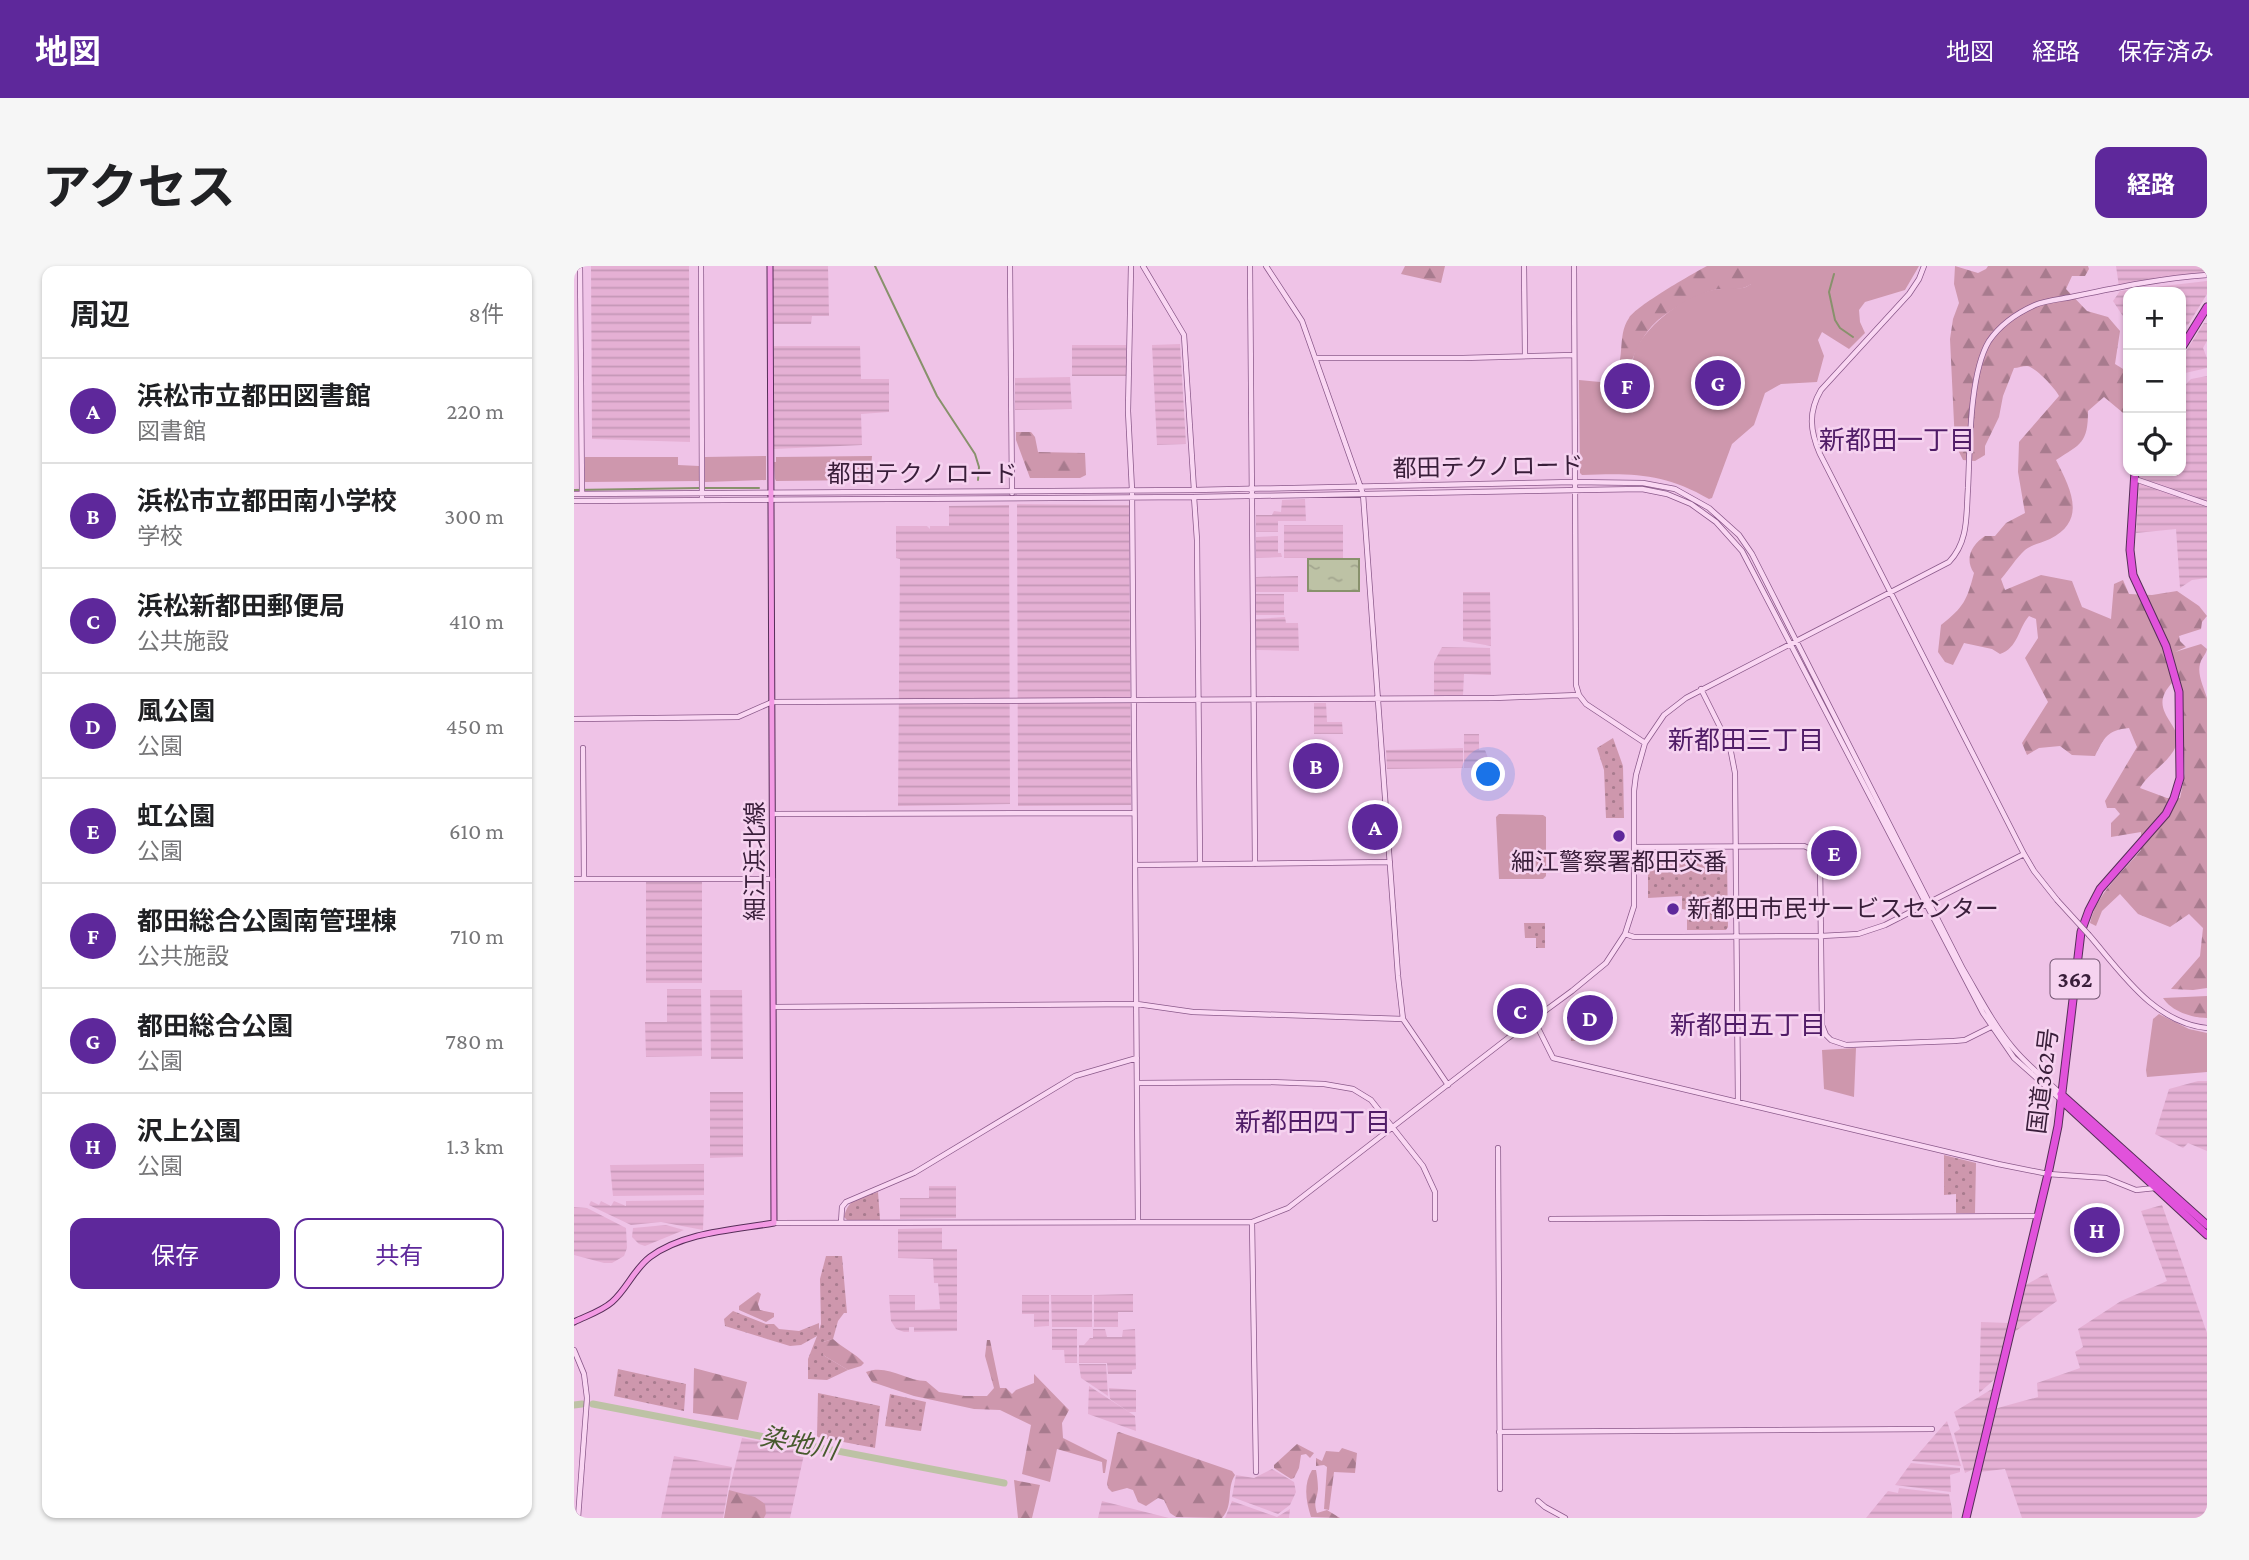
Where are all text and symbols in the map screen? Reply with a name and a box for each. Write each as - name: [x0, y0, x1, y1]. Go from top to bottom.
- text: 地図: [35, 33, 101, 70]
- text: 地図: [1946, 38, 1994, 65]
- text: 経路: [2032, 38, 2080, 65]
- text: 保存済み: [2118, 38, 2214, 65]
- button: 経路: [2095, 147, 2207, 218]
- text: アクセス: [42, 160, 236, 215]
- map controls: [2123, 287, 2186, 476]
- button: +: [2123, 287, 2186, 350]
- text: 周辺: [70, 298, 130, 331]
- text: 8件: [469, 301, 504, 327]
- button: −: [2123, 350, 2186, 413]
- pin: G: [1695, 357, 1741, 409]
- pin: F: [1604, 360, 1650, 412]
- text: 浜松市立都田図書館: [137, 382, 371, 411]
- text: A: [86, 398, 100, 424]
- text: 220 m: [446, 398, 504, 424]
- button: locate: [2123, 413, 2186, 476]
- text: 図書館: [137, 418, 206, 444]
- district label: 新都田一丁目: [1819, 426, 1975, 455]
- street label: 都田テクノロード: [1392, 451, 1583, 482]
- street label: 都田テクノロード: [827, 460, 1017, 487]
- text: 浜松市立都田南小学校: [137, 487, 397, 516]
- text: B: [86, 503, 100, 529]
- text: 300 m: [444, 503, 504, 529]
- text: 学校: [137, 523, 183, 549]
- text: 浜松新都田郵便局: [137, 592, 345, 621]
- text: C: [86, 608, 100, 634]
- text: 410 m: [449, 608, 504, 634]
- text: 公共施設: [137, 628, 229, 654]
- text: 風公園: [137, 697, 215, 726]
- text: D: [85, 713, 101, 739]
- text: 450 m: [446, 713, 504, 739]
- district label: 新都田三丁目: [1668, 726, 1824, 755]
- text: 公園: [137, 733, 183, 759]
- pin: B: [1293, 740, 1339, 792]
- your location: [1471, 757, 1505, 791]
- street label: 細江浜北線: [741, 801, 768, 921]
- pin: A: [1352, 801, 1398, 853]
- text: 虹公園: [137, 802, 215, 831]
- text: E: [86, 818, 100, 844]
- text: 610 m: [449, 818, 504, 844]
- pin: E: [1811, 827, 1857, 879]
- marker: 細江警察署都田交番: [1611, 828, 1627, 844]
- text: 公園: [137, 838, 183, 864]
- place label: 細江警察署都田交番: [1511, 848, 1727, 875]
- place label: 新都田市民サービスセンター: [1687, 895, 1999, 922]
- marker: 新都田市民サービスセンター: [1665, 901, 1681, 917]
- text: 都田総合公園南管理棟: [137, 907, 397, 936]
- text: F: [87, 923, 99, 949]
- text: 710 m: [450, 923, 504, 949]
- text: 公共施設: [137, 943, 229, 969]
- road number: 362: [2050, 960, 2100, 999]
- pin: C: [1497, 985, 1543, 1037]
- pin: D: [1567, 992, 1613, 1044]
- district label: 新都田五丁目: [1670, 1011, 1826, 1040]
- text: 都田総合公園: [137, 1012, 293, 1041]
- street label: 国道362号: [2023, 1026, 2062, 1135]
- text: G: [86, 1028, 100, 1054]
- text: 780 m: [445, 1028, 504, 1054]
- text: 公園: [137, 1048, 183, 1074]
- district label: 新都田四丁目: [1235, 1108, 1391, 1137]
- text: 沢上公園: [137, 1117, 241, 1146]
- text: H: [85, 1133, 101, 1159]
- text: 1.3 km: [446, 1133, 504, 1159]
- text: 公園: [137, 1153, 183, 1179]
- pin: H: [2074, 1204, 2120, 1256]
- button: 保存: [70, 1218, 280, 1289]
- button: 共有: [294, 1218, 504, 1289]
- water label: 染地川: [758, 1422, 843, 1466]

